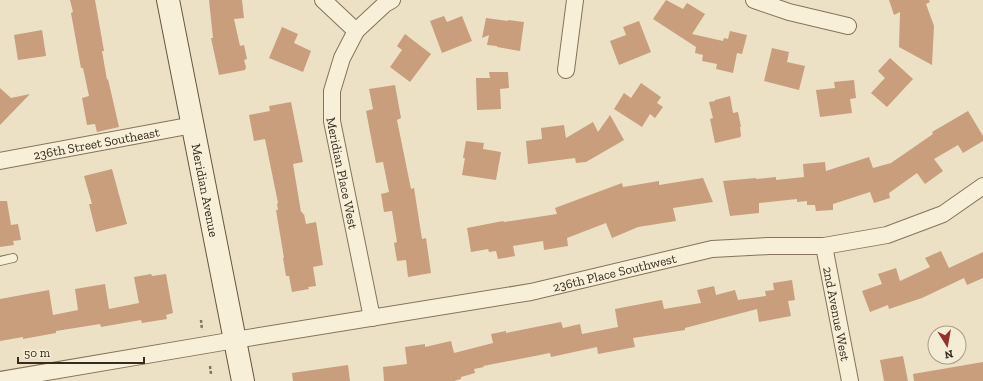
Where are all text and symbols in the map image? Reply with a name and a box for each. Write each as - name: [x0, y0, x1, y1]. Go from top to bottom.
- street label: Meridian Place West: [324, 116, 361, 231]
- street label: 236th Street Southeast: [32, 124, 161, 162]
- street label: Meridian Avenue: [189, 142, 222, 238]
- street label: 236th Place Southwest: [551, 250, 678, 294]
- street label: 2nd Avenue West: [821, 265, 854, 362]
- north arrow: [927, 325, 967, 365]
- scale bar: [18, 339, 144, 365]
- text: 50 m: [24, 346, 51, 360]
- text: N: [943, 347, 954, 362]

